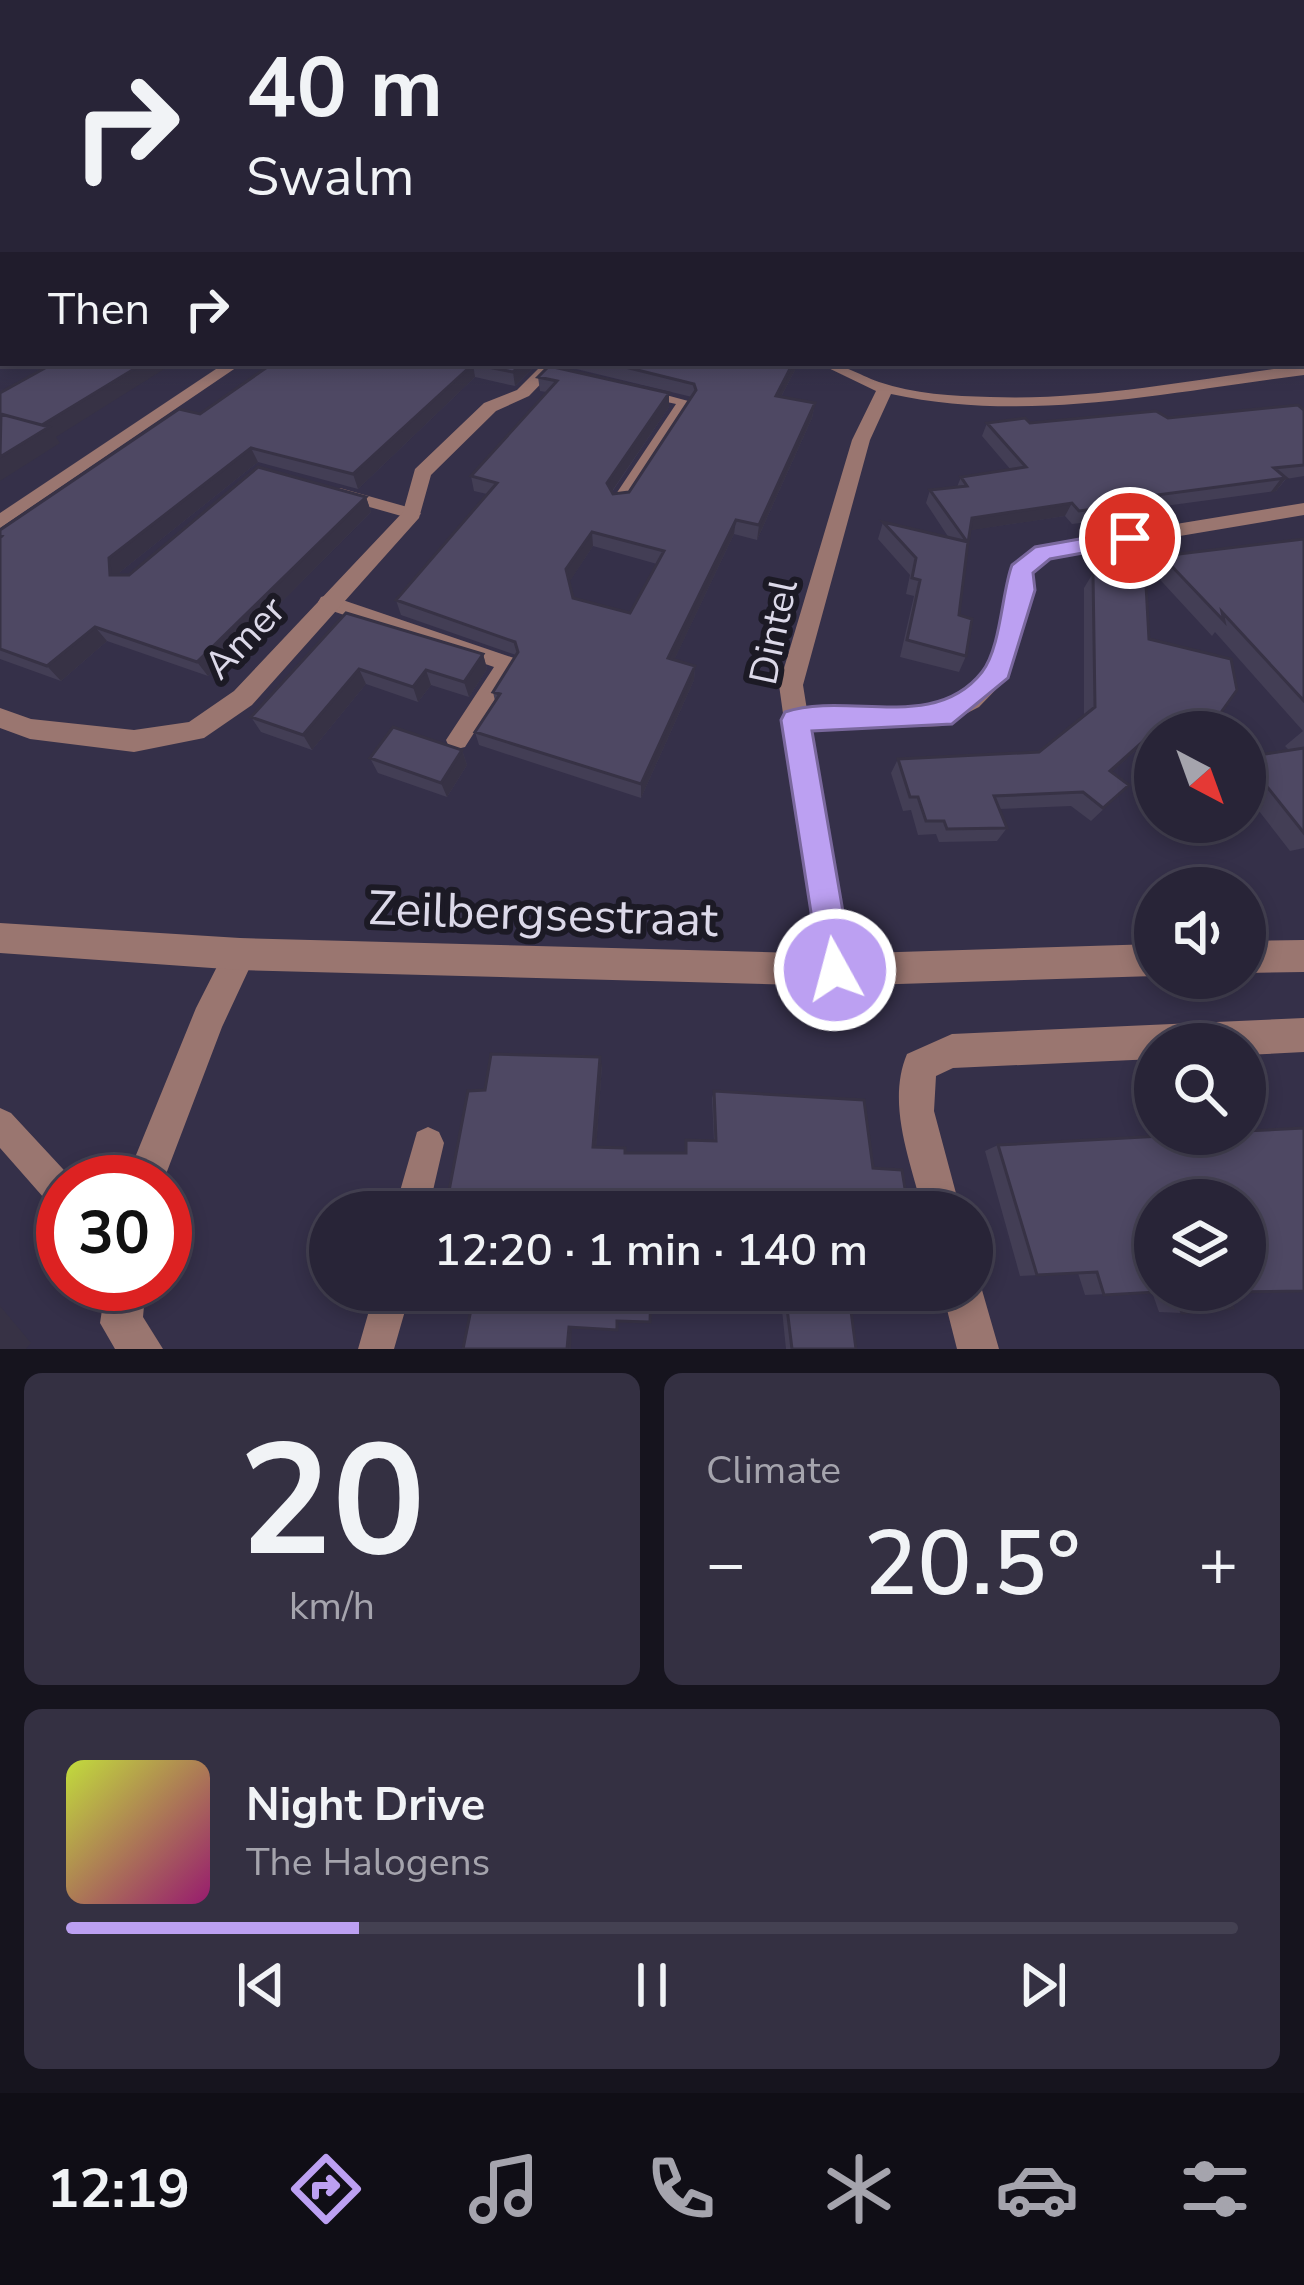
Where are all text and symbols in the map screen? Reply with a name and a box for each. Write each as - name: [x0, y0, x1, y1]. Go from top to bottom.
- text: 40 m: [246, 31, 443, 146]
- icon: right: [48, 48, 204, 204]
- text: Swalm: [246, 140, 415, 214]
- icon: right: [174, 276, 240, 342]
- text: Then: [48, 279, 150, 340]
- pin: [1079, 487, 1181, 589]
- icon: arrive: [1097, 505, 1163, 571]
- street label: Dintel: [737, 574, 811, 689]
- street label: Amer: [192, 585, 298, 691]
- north arrow: [1134, 711, 1266, 843]
- map controls: [1134, 711, 1266, 1311]
- button: sound: [1134, 867, 1266, 999]
- street label: Zeilbergsestraat: [367, 875, 720, 953]
- position arrow: [772, 907, 898, 1033]
- button: search: [1134, 1023, 1266, 1155]
- speed limit sign: 30: [36, 1155, 192, 1311]
- button: layers: [1134, 1179, 1266, 1311]
- text: 12:20 · 1 min · 140 m: [434, 1220, 868, 1281]
- text: 20: [238, 1395, 426, 1608]
- text: Climate: [706, 1444, 841, 1497]
- text: 20.5°: [863, 1503, 1081, 1626]
- text: −: [706, 1519, 746, 1609]
- text: +: [1198, 1519, 1238, 1609]
- text: km/h: [289, 1580, 375, 1633]
- text: Night Drive: [246, 1775, 485, 1836]
- text: The Halogens: [246, 1836, 490, 1889]
- icon: previous: [228, 1952, 294, 2018]
- icon: pause: [619, 1952, 685, 2018]
- icon: next: [1010, 1952, 1076, 2018]
- icon: directions: [284, 2147, 368, 2231]
- icon: music: [462, 2147, 546, 2231]
- icon: phone: [639, 2147, 723, 2231]
- icon: climate: [817, 2147, 901, 2231]
- icon: car: [995, 2147, 1079, 2231]
- icon: filters: [1173, 2147, 1257, 2231]
- text: 12:19: [47, 2152, 190, 2226]

